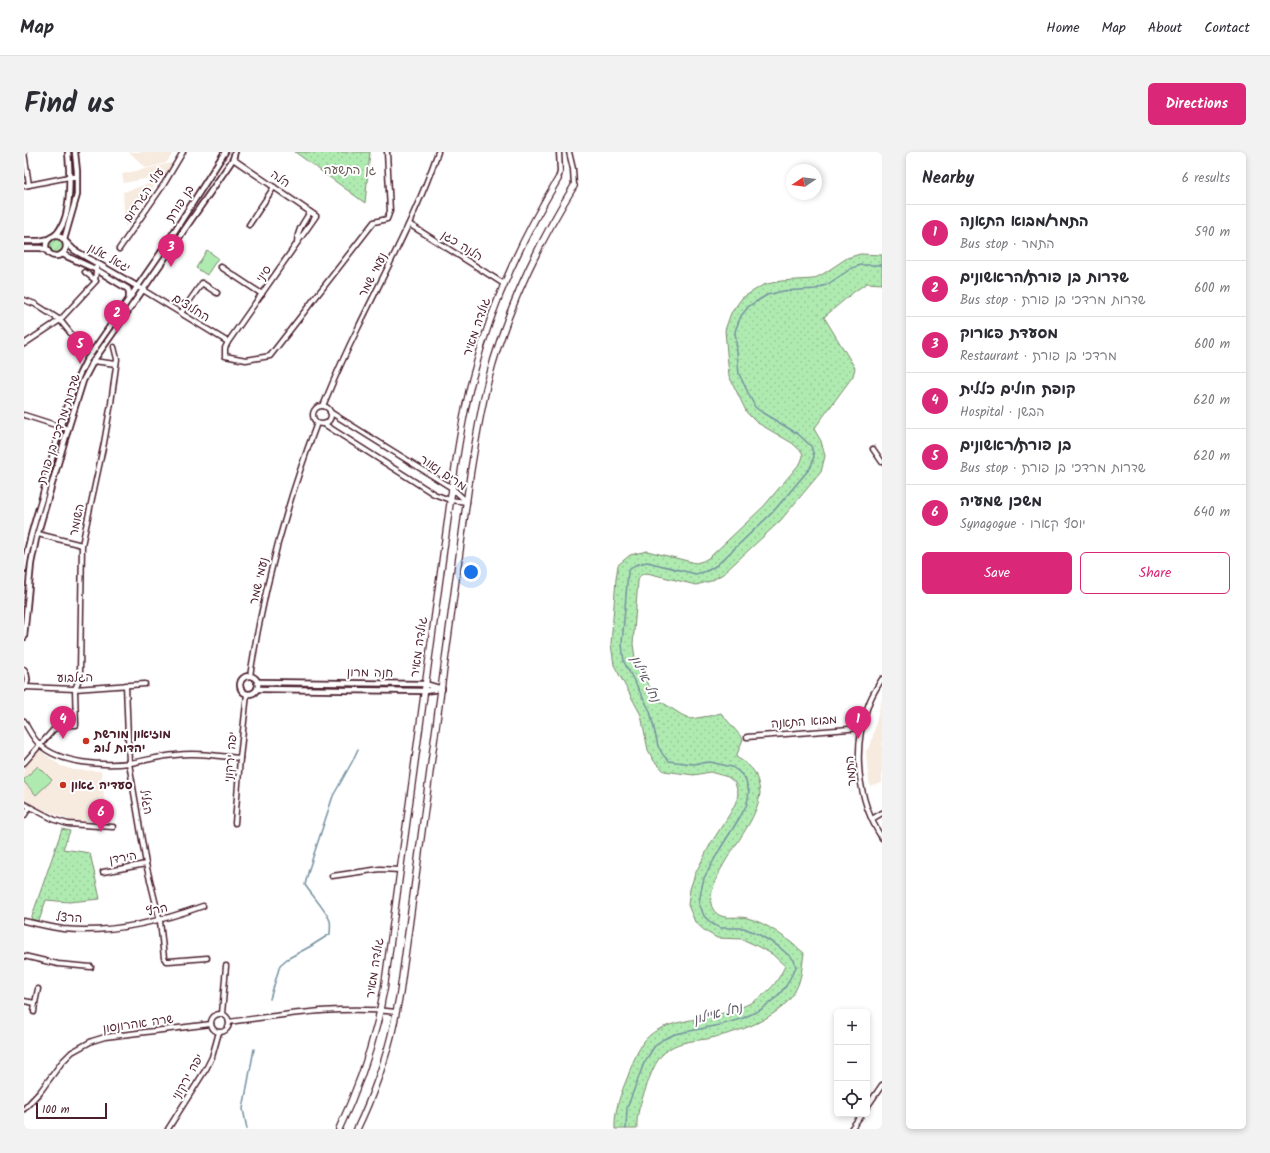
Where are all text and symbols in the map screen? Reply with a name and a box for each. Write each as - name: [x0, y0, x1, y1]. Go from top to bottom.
- text: Map: [20, 13, 54, 43]
- text: Home: [1046, 17, 1080, 39]
- text: Map: [1102, 17, 1126, 39]
- text: About: [1148, 17, 1182, 39]
- text: Contact: [1204, 17, 1250, 39]
- text: Find us: [24, 82, 115, 127]
- button: Directions: [1148, 83, 1246, 125]
- park label: גן התשעה: [324, 161, 377, 180]
- street label: עולי הגרדום: [119, 164, 169, 226]
- north arrow: [786, 164, 822, 200]
- street label: הלה: [266, 165, 294, 193]
- text: Nearby: [922, 165, 974, 192]
- text: 6 results: [1182, 168, 1230, 189]
- street label: בן פורת: [161, 182, 199, 226]
- text: התמר/מבוא התאנה: [960, 210, 1089, 234]
- text: 1: [933, 222, 937, 243]
- text: 590 m: [1195, 222, 1230, 243]
- street label: הלנה כגן: [437, 226, 487, 266]
- pin: 3: [158, 234, 184, 267]
- text: Bus stop · התמר: [960, 234, 1054, 255]
- street label: יגאל אלון: [84, 239, 134, 277]
- street label: נעמי שמר: [354, 249, 392, 301]
- street label: סיני: [251, 261, 277, 286]
- text: שדרות בן פורת/הראשונים: [960, 266, 1129, 290]
- text: 2: [931, 278, 939, 299]
- text: 600 m: [1194, 278, 1230, 299]
- street label: החלוצים: [169, 289, 213, 327]
- text: Bus stop · שדרות מרדכי בן פורת: [960, 290, 1146, 311]
- street label: גולדה מאיר: [458, 295, 496, 359]
- pin: 2: [104, 300, 130, 333]
- text: מסעדת פארוק: [960, 322, 1058, 346]
- pin: 5: [67, 331, 93, 364]
- text: 3: [931, 334, 939, 355]
- text: 600 m: [1194, 334, 1230, 355]
- text: Restaurant · מרדכי בן פורת: [960, 346, 1117, 367]
- street label: שדרות מרדכי בן פורת: [32, 371, 86, 487]
- text: קופת חולים כללית: [960, 378, 1075, 402]
- text: 4: [931, 390, 939, 411]
- text: 620 m: [1193, 390, 1230, 411]
- text: Hospital · הבשן: [960, 402, 1044, 423]
- text: בן פורת/ראשונים: [960, 434, 1071, 458]
- text: 5: [932, 446, 938, 467]
- text: 620 m: [1193, 446, 1230, 467]
- street label: מרים נאור: [415, 450, 471, 496]
- text: Bus stop · שדרות מרדכי בן פורת: [960, 458, 1146, 479]
- text: משכן שמעיה: [960, 490, 1042, 514]
- street label: השומר: [64, 502, 90, 538]
- text: 6: [931, 502, 939, 523]
- text: 640 m: [1194, 502, 1230, 523]
- text: Synagogue · יוסף קארו: [960, 514, 1086, 535]
- button: Save: [922, 552, 1072, 594]
- button: Share: [1080, 552, 1230, 594]
- street label: נעמי שמר: [244, 555, 274, 607]
- your location: [461, 562, 481, 582]
- street label: גולדה מאיר: [405, 615, 433, 679]
- water label: נחל איילון: [625, 652, 666, 707]
- street label: חנה מרון: [347, 663, 393, 683]
- street label: הגלבוע: [57, 668, 93, 688]
- pin: 4: [50, 706, 76, 739]
- pin: 1: [845, 706, 871, 739]
- street label: מבוא התאנה: [770, 710, 838, 734]
- place label: מוזיאון מורשת יהדות לוב: [93, 725, 171, 758]
- street label: יפה ירקוני: [219, 731, 243, 783]
- marker: מוזיאון מורשת יהדות לוב: [81, 736, 91, 746]
- street label: התמר: [840, 755, 862, 787]
- place label: סעדיה גאון: [71, 776, 133, 795]
- marker: סעדיה גאון: [58, 780, 68, 790]
- street label: הגליל: [134, 788, 158, 816]
- pin: 6: [88, 799, 114, 832]
- street label: הירדן: [108, 846, 138, 870]
- street label: הרץ: [144, 898, 170, 922]
- street label: הרצל: [55, 908, 83, 928]
- street label: גולדה מאיר: [361, 936, 389, 1000]
- water label: נחל איילון: [691, 997, 746, 1031]
- map controls: [834, 1009, 870, 1117]
- button: +: [834, 1009, 870, 1045]
- street label: שרה אהרונסון: [101, 1010, 175, 1038]
- button: −: [834, 1045, 870, 1081]
- street label: יפה ירקוני: [167, 1050, 209, 1104]
- button: locate: [834, 1081, 870, 1117]
- scale bar: [36, 1101, 107, 1120]
- text: 100 m: [42, 1101, 70, 1119]

